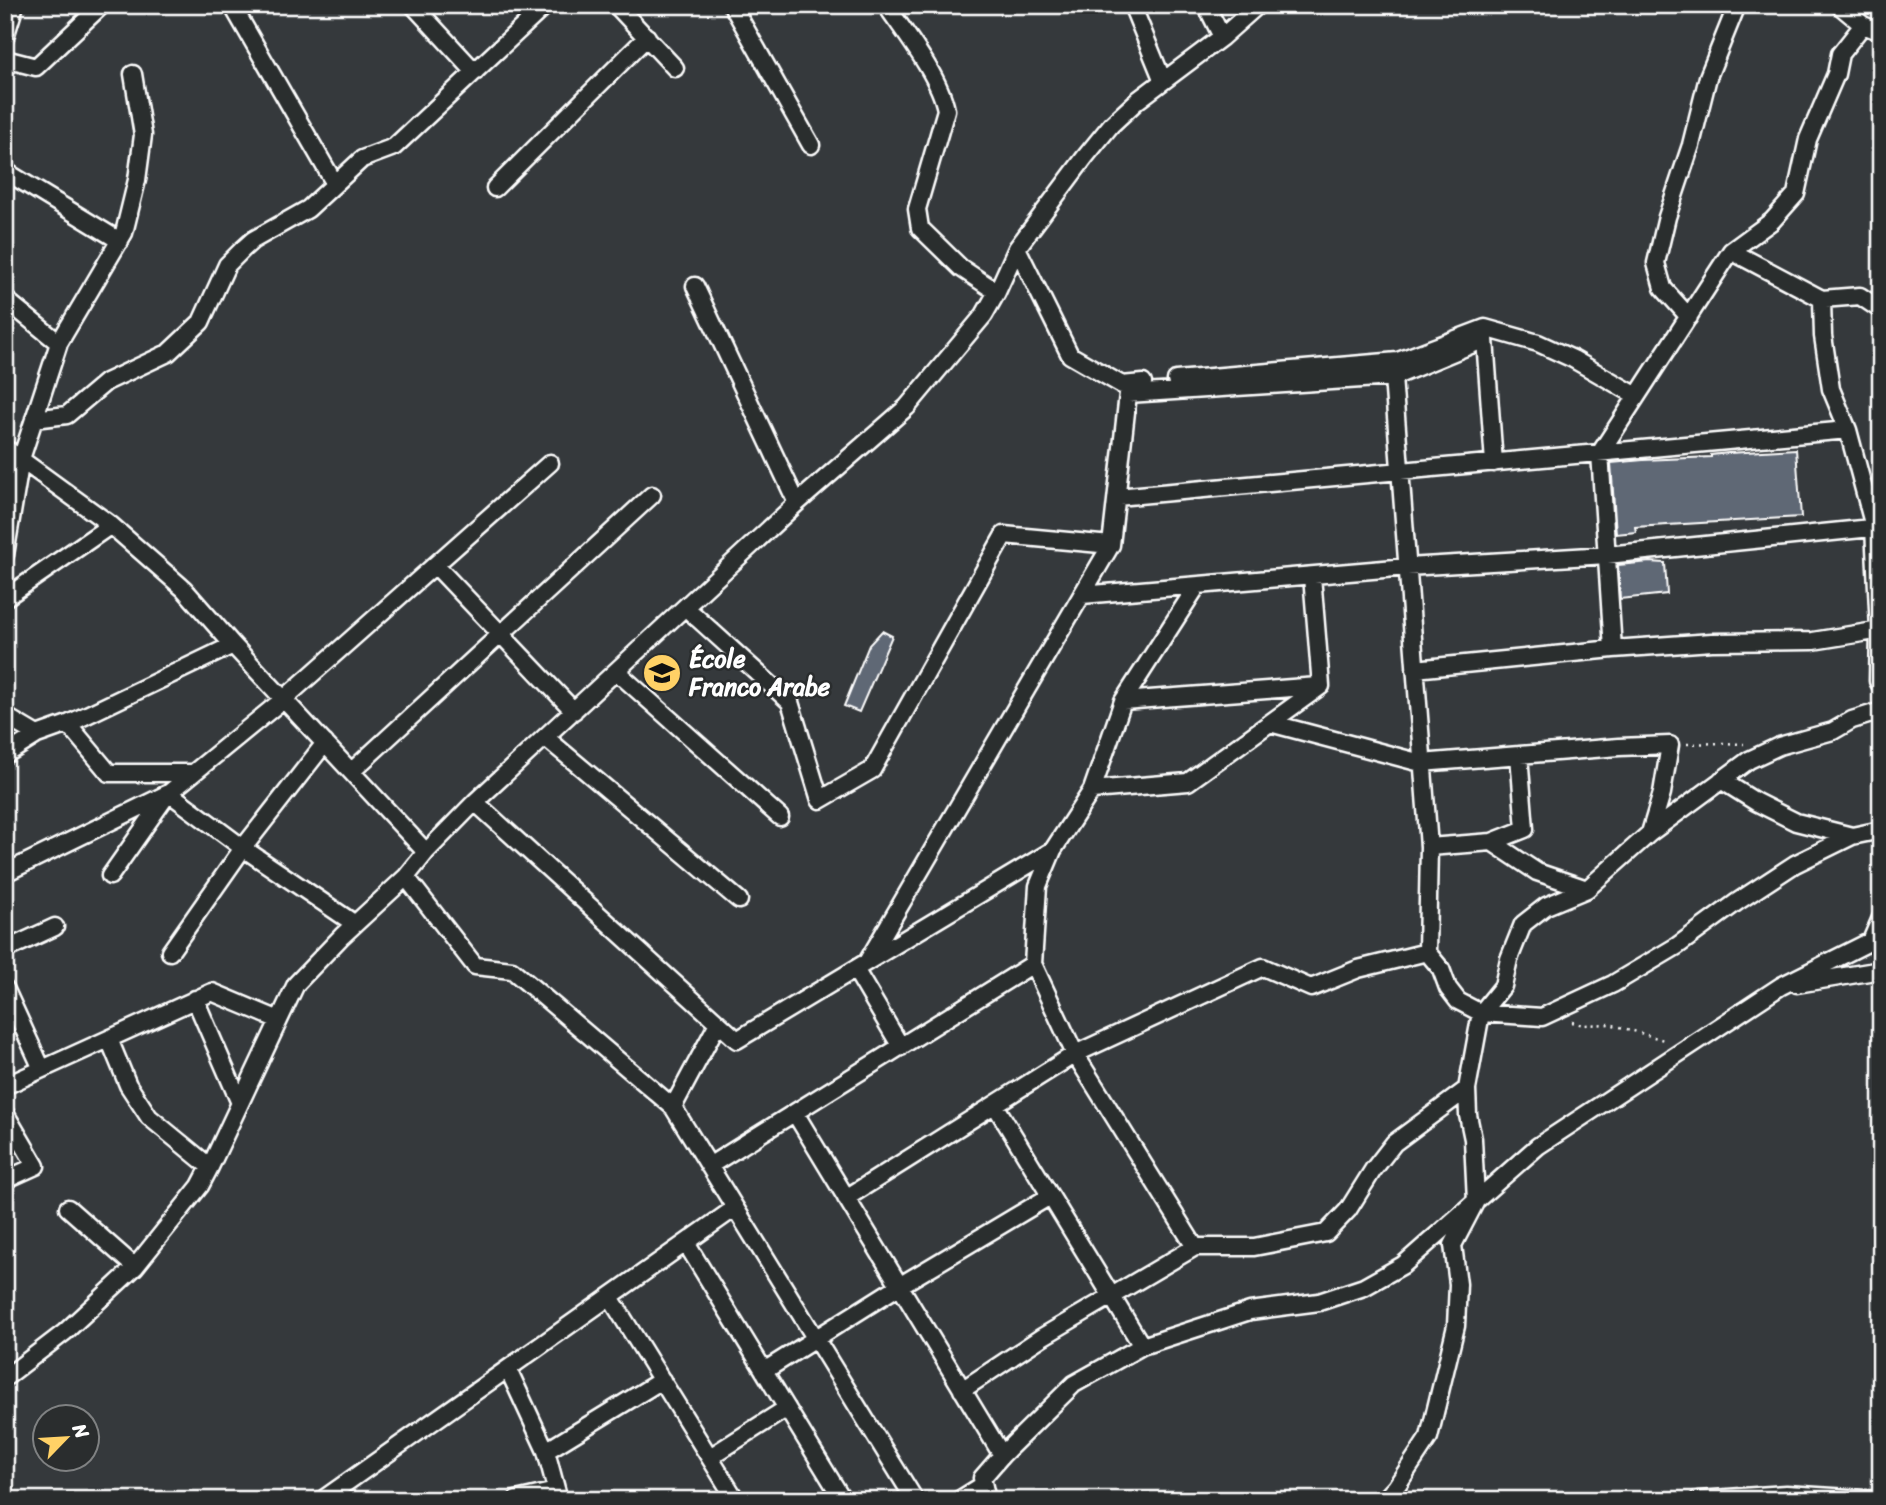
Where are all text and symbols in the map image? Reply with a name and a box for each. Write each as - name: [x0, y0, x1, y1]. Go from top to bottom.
- place label: École Franco Arabe: [688, 638, 831, 708]
- school or university icon: École Franco Arabe: [641, 652, 683, 694]
- north arrow: [32, 1404, 102, 1474]
- text: N: [63, 1417, 99, 1445]

